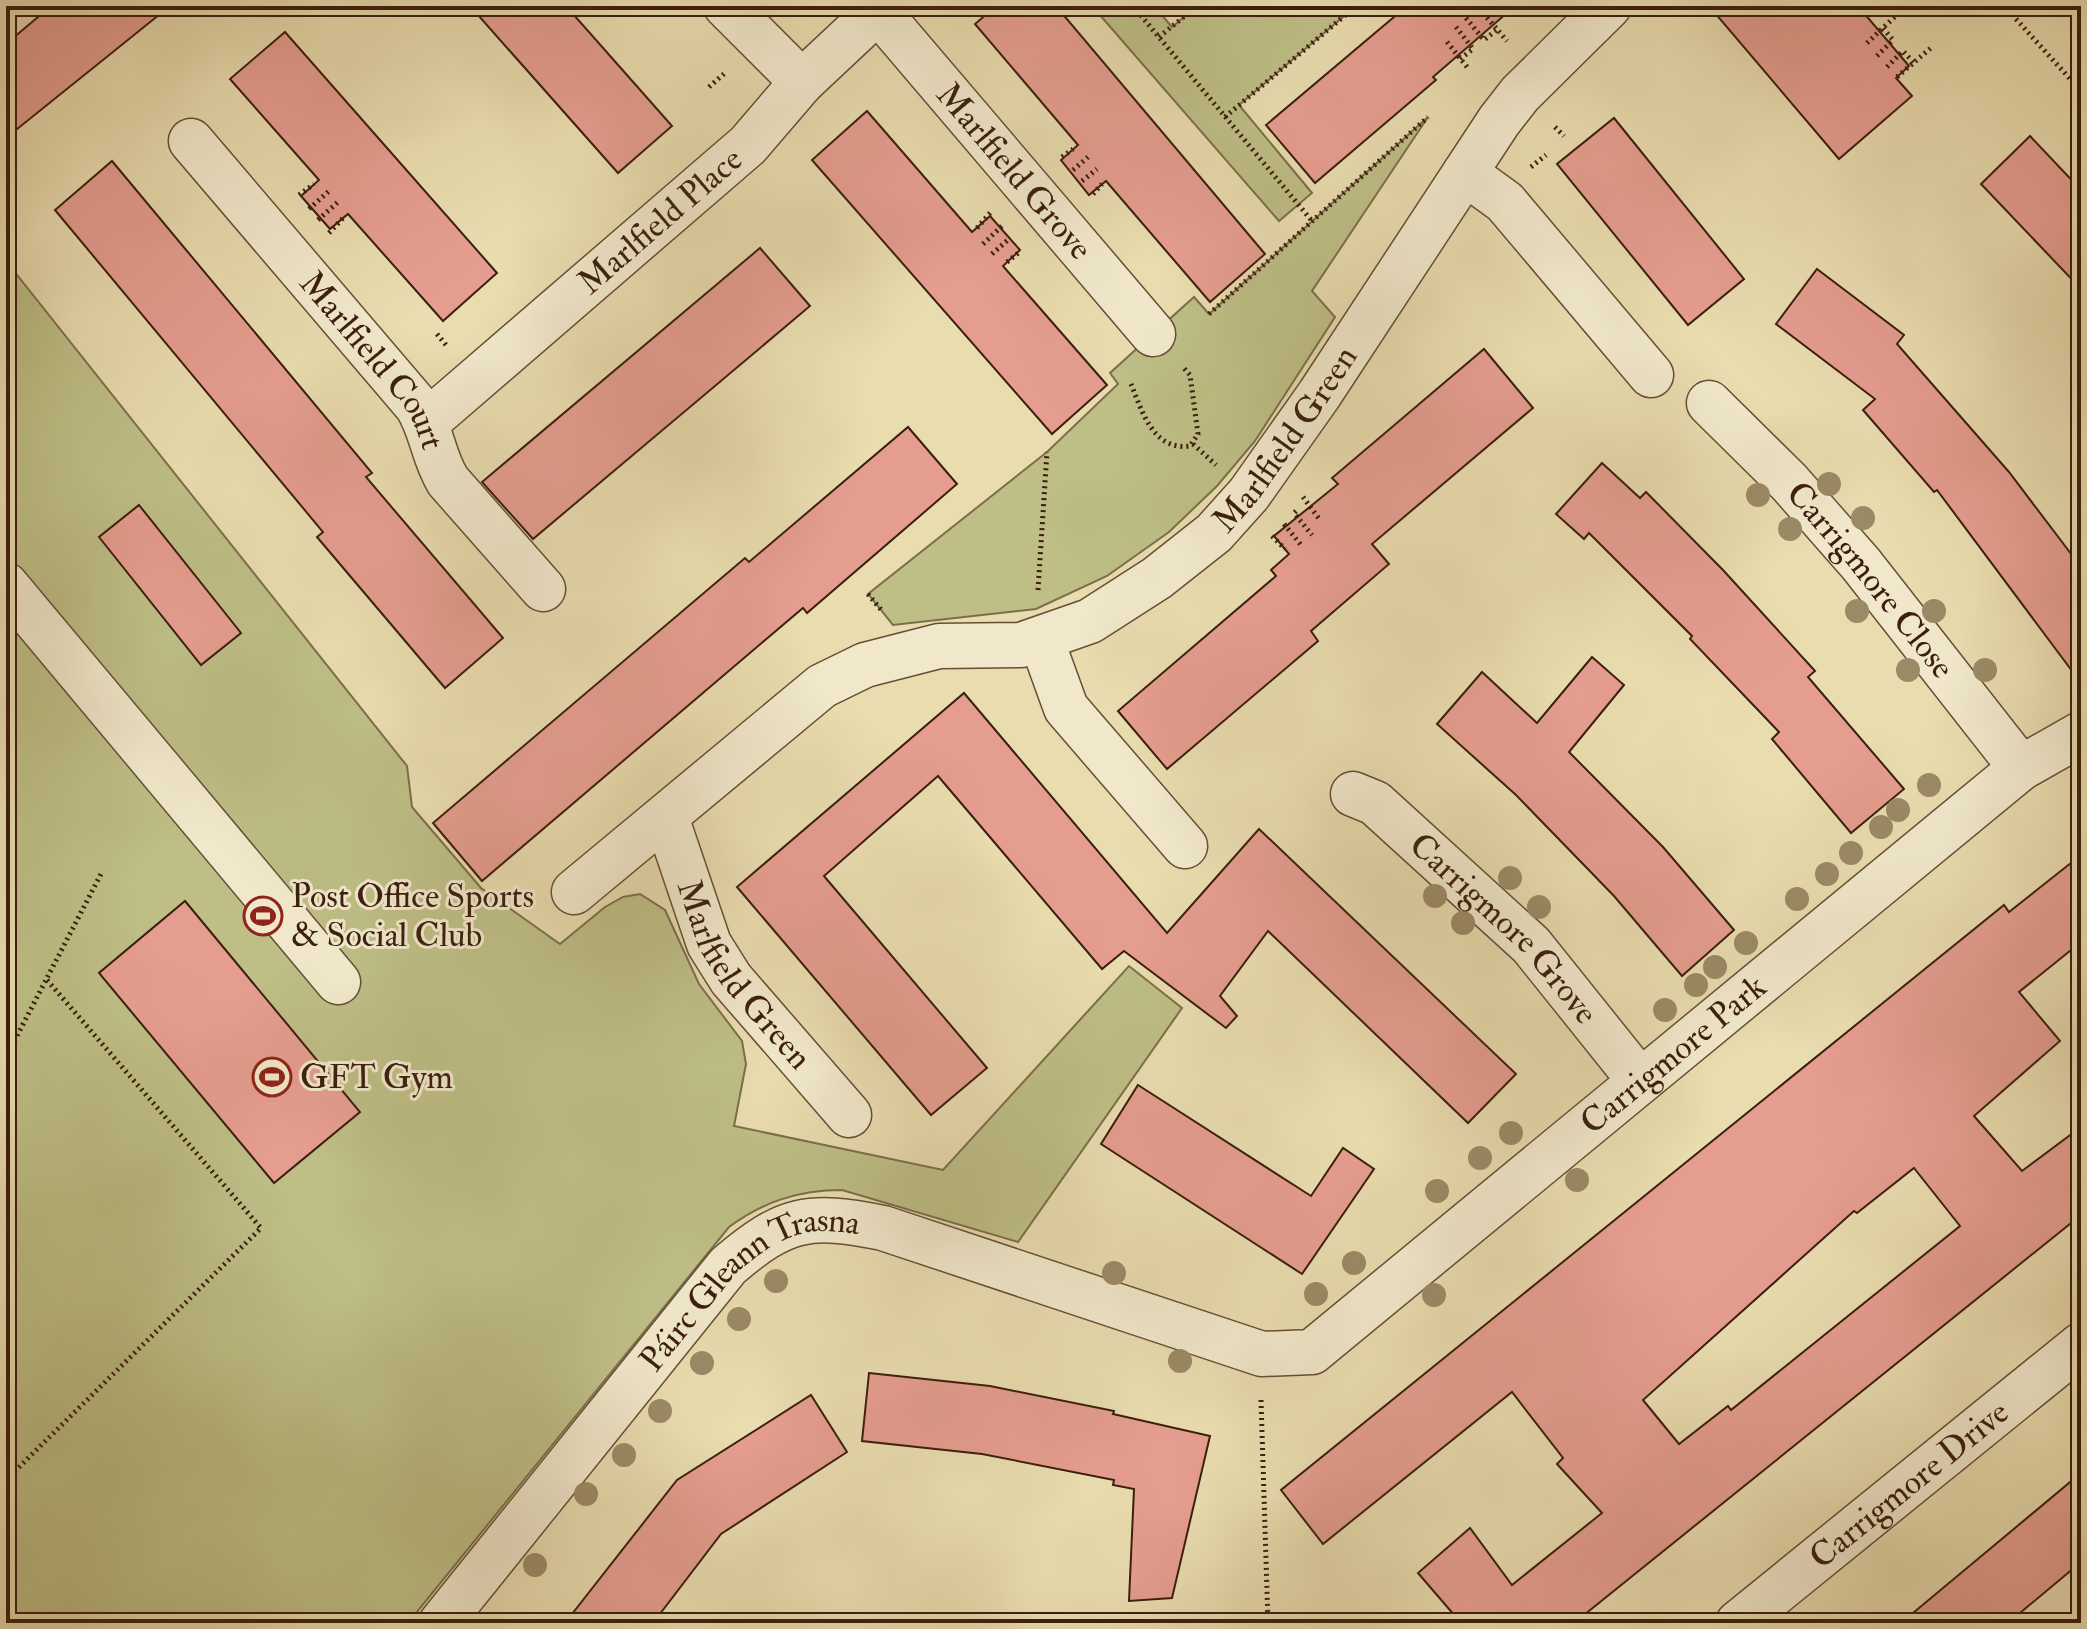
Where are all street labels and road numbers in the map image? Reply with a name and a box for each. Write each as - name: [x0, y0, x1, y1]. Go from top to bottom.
- street label: Marlfield Grove: [927, 74, 1102, 269]
- street label: Marlfield Place: [569, 138, 751, 304]
- street label: Marlfield Court: [290, 263, 455, 455]
- street label: Marlfield Green: [1203, 338, 1367, 542]
- street label: Carrigmore Close: [1777, 473, 1964, 687]
- street label: Carrigmore Grove: [1401, 824, 1607, 1033]
- street label: Marlfield Green: [667, 874, 821, 1078]
- street label: Carrigmore Park: [1571, 965, 1775, 1144]
- street label: Páirc Gleann Trasna: [630, 1199, 864, 1380]
- street label: Carrigmore Drive: [1800, 1391, 2017, 1578]

